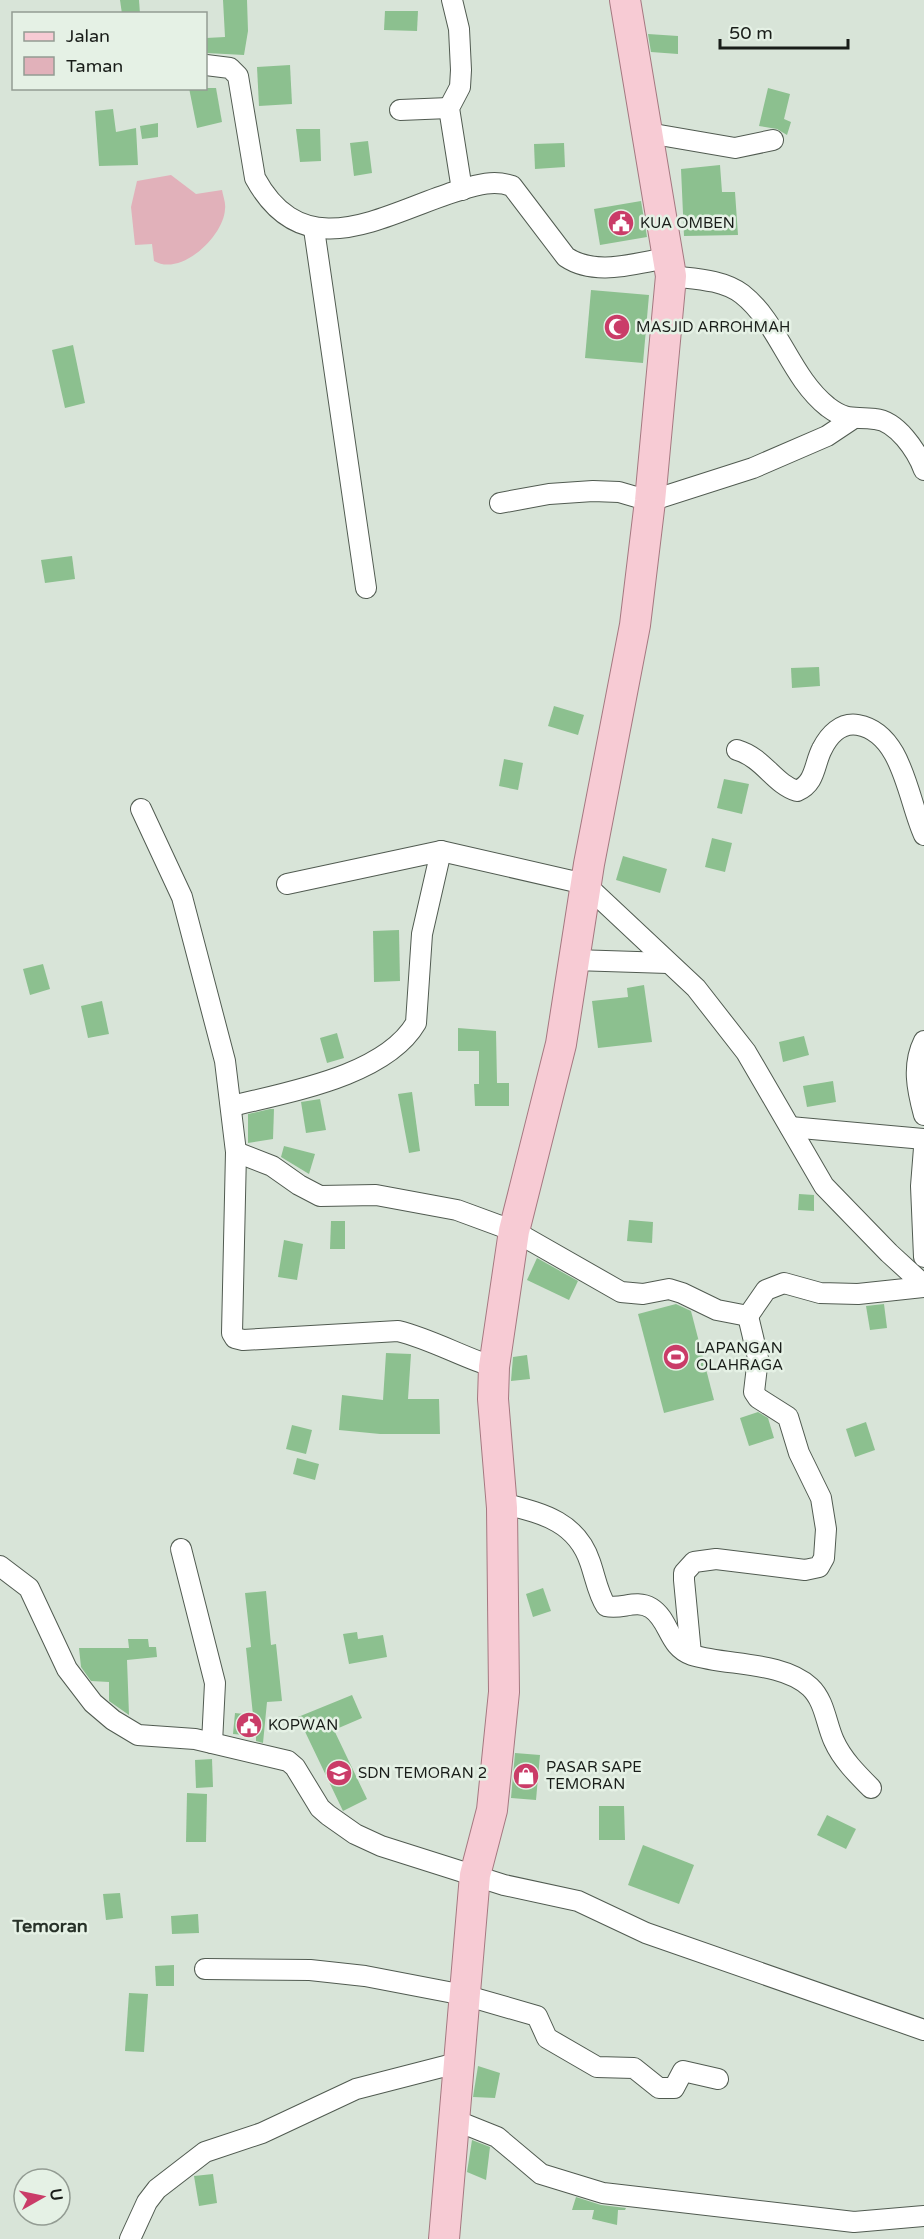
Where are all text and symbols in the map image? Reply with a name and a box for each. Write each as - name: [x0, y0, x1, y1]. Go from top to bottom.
- legend: [12, 12, 207, 90]
- scale bar: [720, 12, 848, 50]
- text: 50 m: [729, 22, 773, 44]
- text: Jalan: [66, 25, 110, 47]
- text: Taman: [66, 55, 123, 77]
- public building icon: KUA OMBEN: [606, 208, 636, 238]
- place label: KUA OMBEN: [640, 214, 735, 232]
- mosque icon: MASJID ARROHMAH: [602, 312, 632, 342]
- place label: MASJID ARROHMAH: [636, 318, 790, 336]
- place label: LAPANGAN OLAHRAGA: [696, 1339, 783, 1374]
- sports icon: LAPANGAN OLAHRAGA: [661, 1342, 691, 1372]
- public building icon: KOPWAN: [234, 1710, 264, 1740]
- place label: KOPWAN: [268, 1716, 338, 1734]
- school or university icon: SDN TEMORAN 2: [324, 1758, 354, 1788]
- place label: PASAR SAPE TEMORAN: [546, 1758, 642, 1793]
- shop icon: PASAR SAPE TEMORAN: [511, 1761, 541, 1791]
- place label: SDN TEMORAN 2: [358, 1764, 487, 1782]
- district label: Temoran: [11, 1915, 88, 1937]
- north arrow: [12, 2167, 72, 2227]
- text: U: [45, 2187, 67, 2202]

